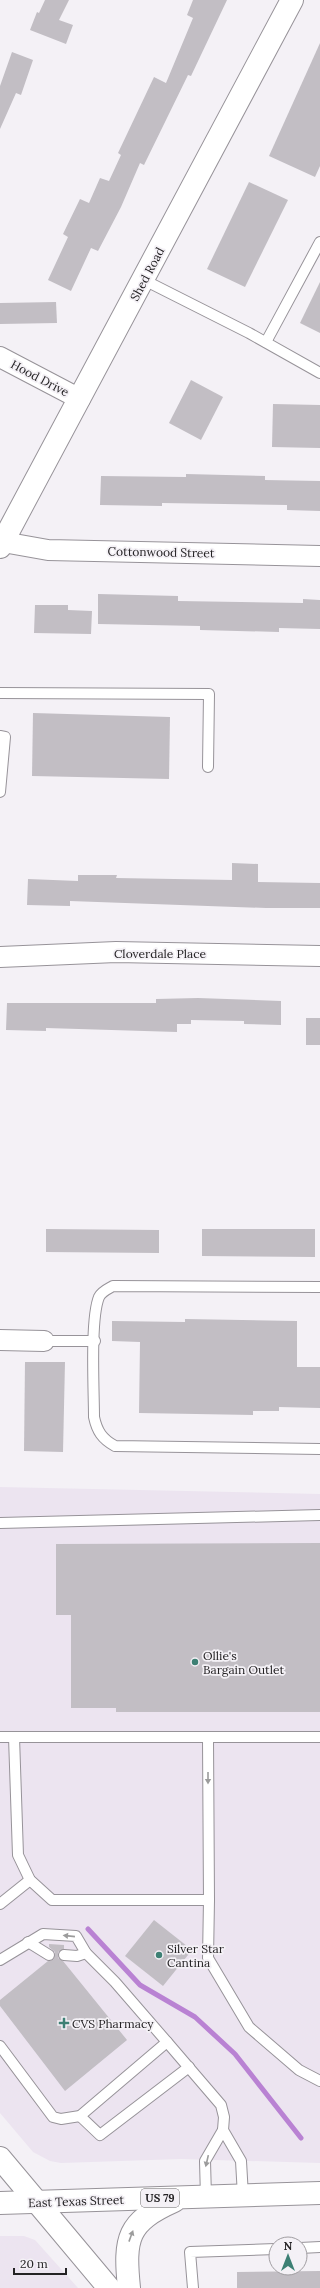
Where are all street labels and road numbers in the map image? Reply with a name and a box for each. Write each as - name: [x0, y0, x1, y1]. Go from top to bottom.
- street label: Shed Road: [127, 245, 167, 303]
- street label: Hood Drive: [8, 356, 72, 400]
- street label: Cottonwood Street: [107, 544, 215, 560]
- street label: Cloverdale Place: [114, 946, 206, 961]
- road number: US 79: [141, 2189, 179, 2207]
- street label: East Texas Street: [28, 2192, 124, 2210]

